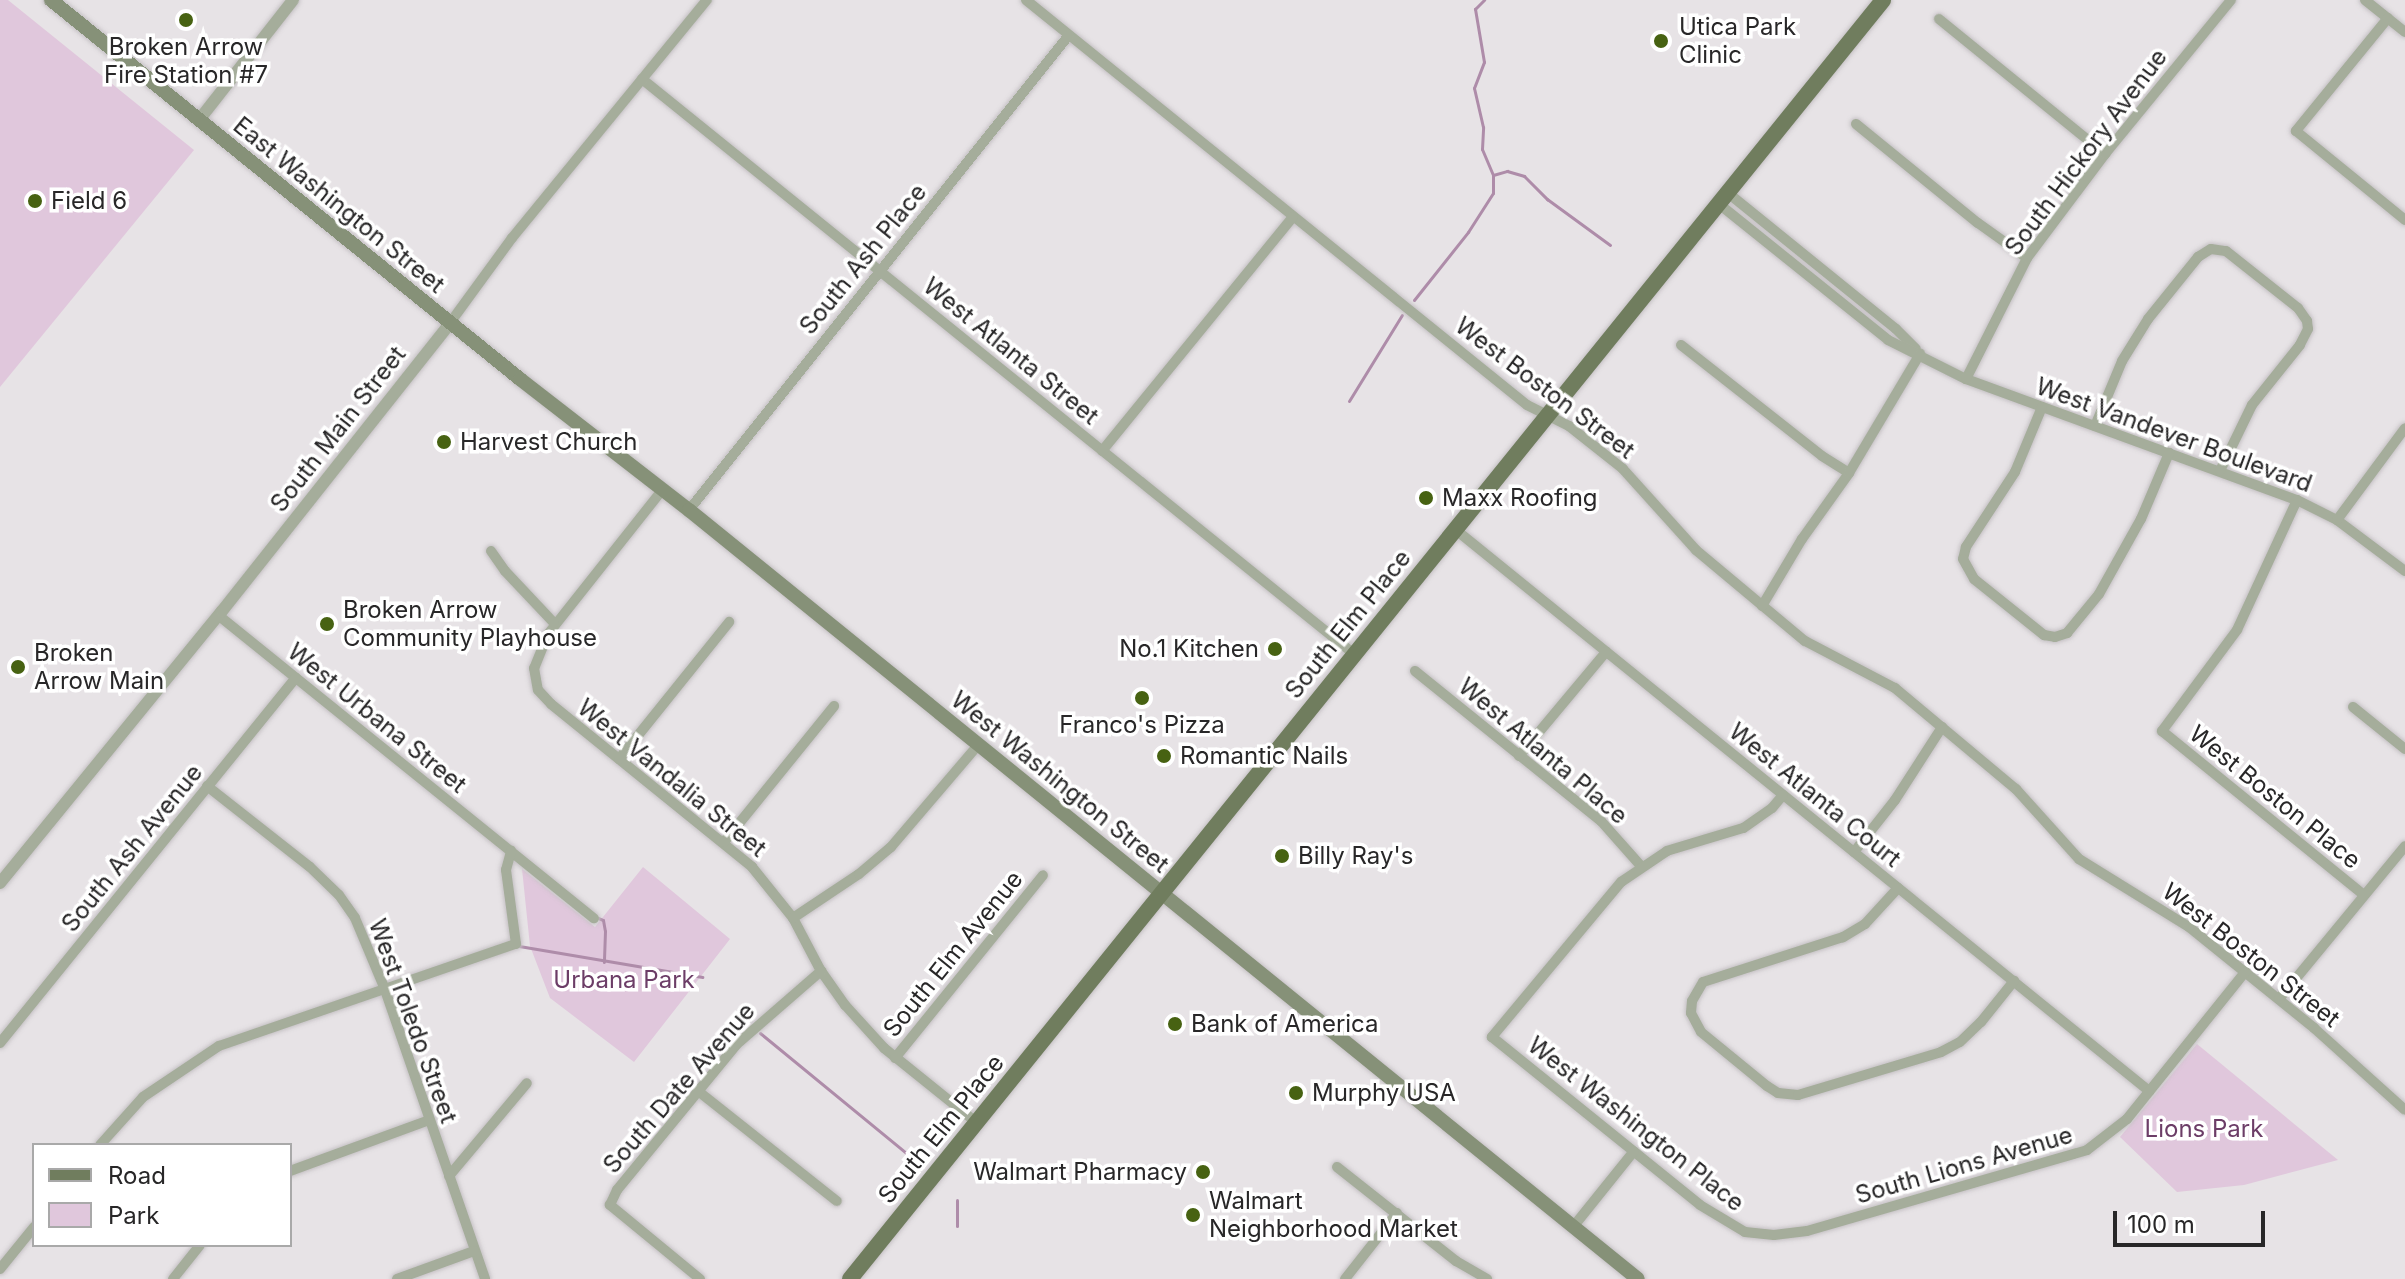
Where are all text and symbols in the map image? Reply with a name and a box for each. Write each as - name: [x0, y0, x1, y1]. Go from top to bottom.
- marker: Broken Arrow Fire Station #7: [177, 11, 195, 29]
- place label: Utica Park Clinic: [1679, 13, 1796, 69]
- marker: Utica Park Clinic: [1650, 30, 1672, 52]
- place label: Broken Arrow Fire Station #7: [104, 33, 268, 89]
- street label: South Hickory Avenue: [1999, 43, 2173, 261]
- street label: East Washington Street: [228, 111, 450, 299]
- street label: South Ash Place: [794, 178, 932, 340]
- place label: Field 6: [51, 187, 127, 215]
- marker: Field 6: [26, 192, 44, 210]
- street label: West Atlanta Street: [918, 272, 1104, 430]
- street label: West Boston Street: [1450, 311, 1640, 465]
- street label: South Main Street: [264, 340, 412, 518]
- street label: West Vandever Boulevard: [2032, 372, 2316, 498]
- place label: Harvest Church: [460, 428, 637, 456]
- marker: Harvest Church: [435, 433, 453, 451]
- place label: Maxx Roofing: [1442, 484, 1598, 512]
- marker: Maxx Roofing: [1417, 489, 1435, 507]
- street label: South Elm Place: [1279, 544, 1417, 704]
- place label: Broken Arrow Community Playhouse: [343, 596, 597, 652]
- marker: Broken Arrow Community Playhouse: [318, 615, 336, 633]
- place label: No.1 Kitchen: [1119, 635, 1259, 663]
- street label: West Urbana Street: [282, 637, 472, 799]
- place label: Broken Arrow Main: [34, 639, 164, 695]
- marker: No.1 Kitchen: [1266, 640, 1284, 658]
- marker: Broken Arrow Main: [9, 658, 27, 676]
- street label: West Atlanta Place: [1453, 672, 1633, 830]
- street label: West Washington Street: [945, 685, 1175, 879]
- marker: Franco's Pizza: [1133, 689, 1151, 707]
- street label: West Vandalia Street: [572, 693, 772, 863]
- place label: Franco's Pizza: [1059, 711, 1225, 739]
- street label: West Atlanta Court: [1723, 717, 1907, 873]
- street label: West Boston Place: [2184, 719, 2366, 875]
- place label: Romantic Nails: [1180, 742, 1348, 770]
- marker: Romantic Nails: [1155, 747, 1173, 765]
- street label: South Ash Avenue: [56, 758, 208, 938]
- place label: Billy Ray's: [1298, 842, 1413, 870]
- marker: Billy Ray's: [1273, 847, 1291, 865]
- street label: South Elm Avenue: [877, 865, 1029, 1043]
- street label: West Boston Street: [2157, 877, 2345, 1033]
- street label: West Toledo Street: [363, 915, 463, 1127]
- park label: Urbana Park: [553, 966, 695, 994]
- street label: South Date Avenue: [597, 997, 761, 1179]
- place label: Bank of America: [1191, 1010, 1379, 1038]
- marker: Bank of America: [1166, 1015, 1184, 1033]
- street label: West Washington Place: [1522, 1031, 1750, 1217]
- street label: South Elm Place: [872, 1049, 1010, 1209]
- place label: Murphy USA: [1312, 1079, 1456, 1107]
- marker: Murphy USA: [1287, 1084, 1305, 1102]
- park label: Lions Park: [2145, 1115, 2263, 1143]
- street label: South Lions Avenue: [1852, 1120, 2076, 1210]
- legend: [32, 1143, 292, 1247]
- place label: Walmart Pharmacy: [973, 1158, 1187, 1186]
- text: Road: [108, 1161, 166, 1190]
- marker: Walmart Pharmacy: [1194, 1163, 1212, 1181]
- place label: Walmart Neighborhood Market: [1209, 1187, 1458, 1243]
- scale bar: [2117, 1195, 2269, 1245]
- text: Park: [108, 1201, 159, 1230]
- marker: Walmart Neighborhood Market: [1184, 1206, 1202, 1224]
- text: 100 m: [2127, 1210, 2195, 1239]

